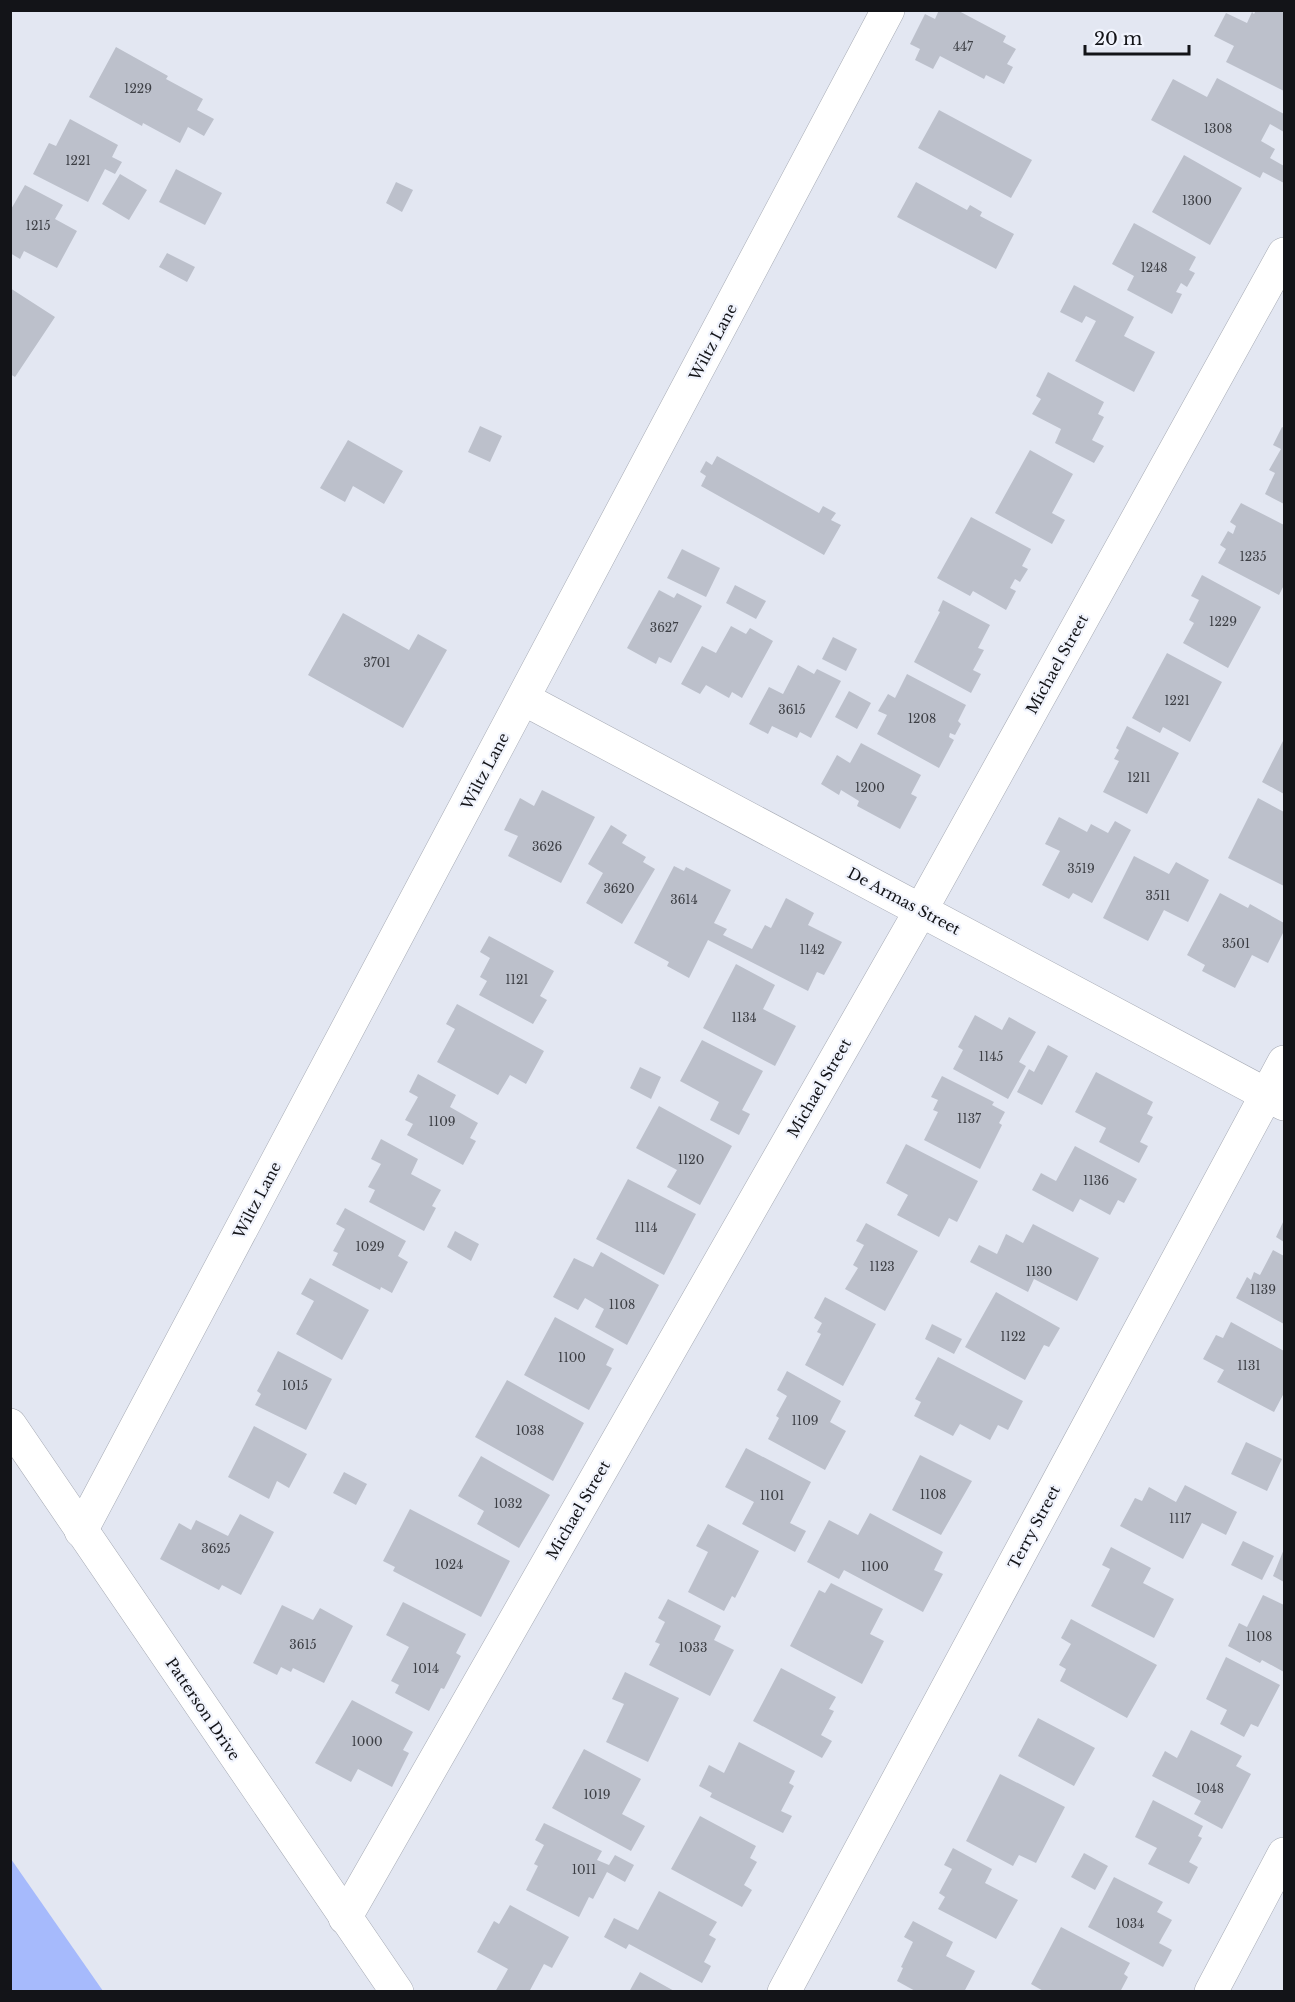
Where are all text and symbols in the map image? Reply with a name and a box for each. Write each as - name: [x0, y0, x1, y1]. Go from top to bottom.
- scale bar: [1085, 18, 1188, 56]
- text: 20 m: [1094, 28, 1142, 50]
- house number: 447: [953, 39, 974, 54]
- house number: 1229: [124, 81, 152, 96]
- house number: 1308: [1204, 121, 1232, 136]
- house number: 1221: [65, 153, 91, 168]
- house number: 1300: [1182, 193, 1212, 208]
- house number: 1215: [26, 218, 51, 233]
- house number: 1248: [1140, 260, 1168, 275]
- street label: Wiltz Lane: [684, 300, 741, 384]
- house number: 1235: [1240, 549, 1267, 564]
- street label: Michael Street: [1022, 611, 1092, 717]
- house number: 1229: [1209, 614, 1237, 629]
- house number: 3627: [650, 620, 679, 635]
- house number: 3701: [363, 655, 391, 670]
- house number: 1221: [1164, 693, 1190, 708]
- house number: 3615: [778, 702, 806, 717]
- house number: 1208: [908, 711, 936, 726]
- street label: Wiltz Lane: [456, 729, 513, 813]
- house number: 1211: [1127, 770, 1151, 785]
- house number: 1200: [855, 780, 885, 795]
- house number: 3626: [532, 839, 562, 854]
- house number: 3519: [1067, 861, 1095, 876]
- street label: De Armas Street: [844, 863, 964, 939]
- house number: 3620: [603, 881, 635, 896]
- house number: 3511: [1146, 888, 1170, 903]
- house number: 3614: [670, 892, 698, 907]
- house number: 3501: [1222, 936, 1250, 951]
- house number: 1142: [799, 942, 825, 957]
- house number: 1121: [505, 972, 529, 987]
- house number: 1134: [731, 1010, 757, 1025]
- street label: Michael Street: [783, 1035, 855, 1141]
- house number: 1145: [979, 1049, 1003, 1064]
- house number: 1137: [957, 1111, 982, 1126]
- house number: 1109: [429, 1114, 456, 1129]
- house number: 1120: [678, 1152, 704, 1167]
- street label: Wiltz Lane: [228, 1158, 285, 1242]
- house number: 1136: [1083, 1173, 1109, 1188]
- house number: 1114: [634, 1220, 658, 1235]
- house number: 1029: [355, 1239, 385, 1254]
- house number: 1123: [869, 1259, 895, 1274]
- house number: 1130: [1026, 1264, 1052, 1279]
- house number: 1139: [1250, 1282, 1276, 1297]
- house number: 1108: [609, 1297, 635, 1312]
- house number: 1122: [1000, 1329, 1026, 1344]
- house number: 1100: [558, 1350, 586, 1365]
- house number: 1131: [1237, 1358, 1261, 1373]
- house number: 1015: [282, 1378, 308, 1393]
- house number: 1109: [792, 1413, 819, 1428]
- house number: 1038: [516, 1423, 544, 1438]
- street label: Michael Street: [542, 1457, 614, 1563]
- street label: Terry Street: [1004, 1482, 1064, 1572]
- house number: 1108: [920, 1487, 946, 1502]
- house number: 1101: [760, 1488, 784, 1503]
- house number: 1032: [494, 1496, 522, 1511]
- house number: 1117: [1169, 1511, 1192, 1526]
- house number: 3625: [201, 1541, 231, 1556]
- house number: 1024: [435, 1557, 463, 1572]
- house number: 1100: [861, 1559, 889, 1574]
- house number: 1108: [1246, 1629, 1272, 1644]
- house number: 3615: [289, 1637, 317, 1652]
- house number: 1033: [679, 1640, 707, 1655]
- street label: Patterson Drive: [162, 1654, 244, 1764]
- house number: 1014: [413, 1661, 439, 1676]
- house number: 1000: [351, 1734, 383, 1749]
- house number: 1048: [1196, 1781, 1224, 1796]
- house number: 1019: [584, 1787, 611, 1802]
- house number: 1011: [572, 1862, 596, 1877]
- house number: 1034: [1116, 1916, 1144, 1931]

